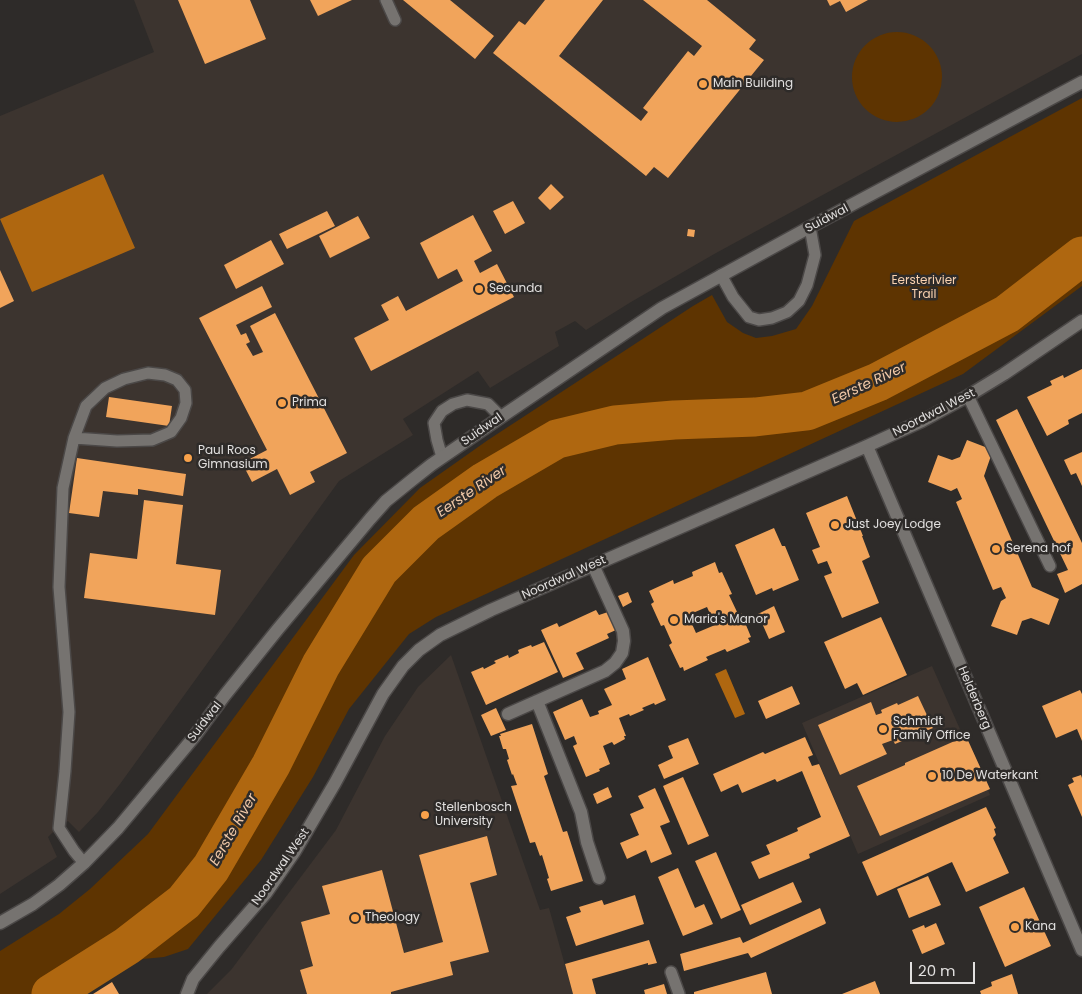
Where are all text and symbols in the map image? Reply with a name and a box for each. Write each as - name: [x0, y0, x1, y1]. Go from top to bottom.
- place label: Main Building: [713, 77, 793, 91]
- marker: Main Building: [697, 78, 709, 90]
- street label: Suidwal: [803, 202, 851, 236]
- park label: Eersterivier Trail: [891, 274, 957, 302]
- place label: Secunda: [489, 282, 542, 296]
- marker: Secunda: [473, 283, 485, 295]
- water label: Eerste River: [829, 359, 909, 409]
- street label: Noordwal West: [891, 386, 977, 440]
- place label: Prima: [292, 396, 327, 410]
- marker: Prima: [276, 397, 288, 409]
- street label: Suidwal: [459, 411, 505, 449]
- place label: Paul Roos Gimnasium: [198, 444, 268, 472]
- marker: Paul Roos Gimnasium: [182, 452, 194, 464]
- water label: Eerste River: [434, 463, 510, 521]
- place label: Just Joey Lodge: [845, 518, 941, 532]
- marker: Just Joey Lodge: [829, 519, 841, 531]
- place label: Serena hof: [1006, 542, 1071, 556]
- marker: Serena hof: [990, 543, 1002, 555]
- street label: Noordwal West: [520, 553, 608, 603]
- place label: Maria's Manor: [684, 613, 768, 627]
- marker: Maria's Manor: [668, 614, 680, 626]
- street label: Helderberg: [954, 664, 994, 732]
- street label: Suidwal: [185, 699, 225, 745]
- place label: Schmidt Family Office: [893, 715, 970, 743]
- marker: Schmidt Family Office: [877, 723, 889, 735]
- place label: 10 De Waterkant: [942, 769, 1038, 783]
- marker: 10 De Waterkant: [926, 770, 938, 782]
- water label: Eerste River: [207, 791, 261, 869]
- place label: Stellenbosch University: [435, 801, 512, 829]
- marker: Stellenbosch University: [419, 809, 431, 821]
- street label: Noordwal West: [249, 826, 313, 908]
- place label: Theology: [365, 911, 420, 925]
- marker: Theology: [349, 912, 361, 924]
- place label: Kana: [1025, 920, 1056, 934]
- marker: Kana: [1009, 921, 1021, 933]
- scale bar: [912, 952, 977, 984]
- text: 20 m: [918, 960, 956, 981]

